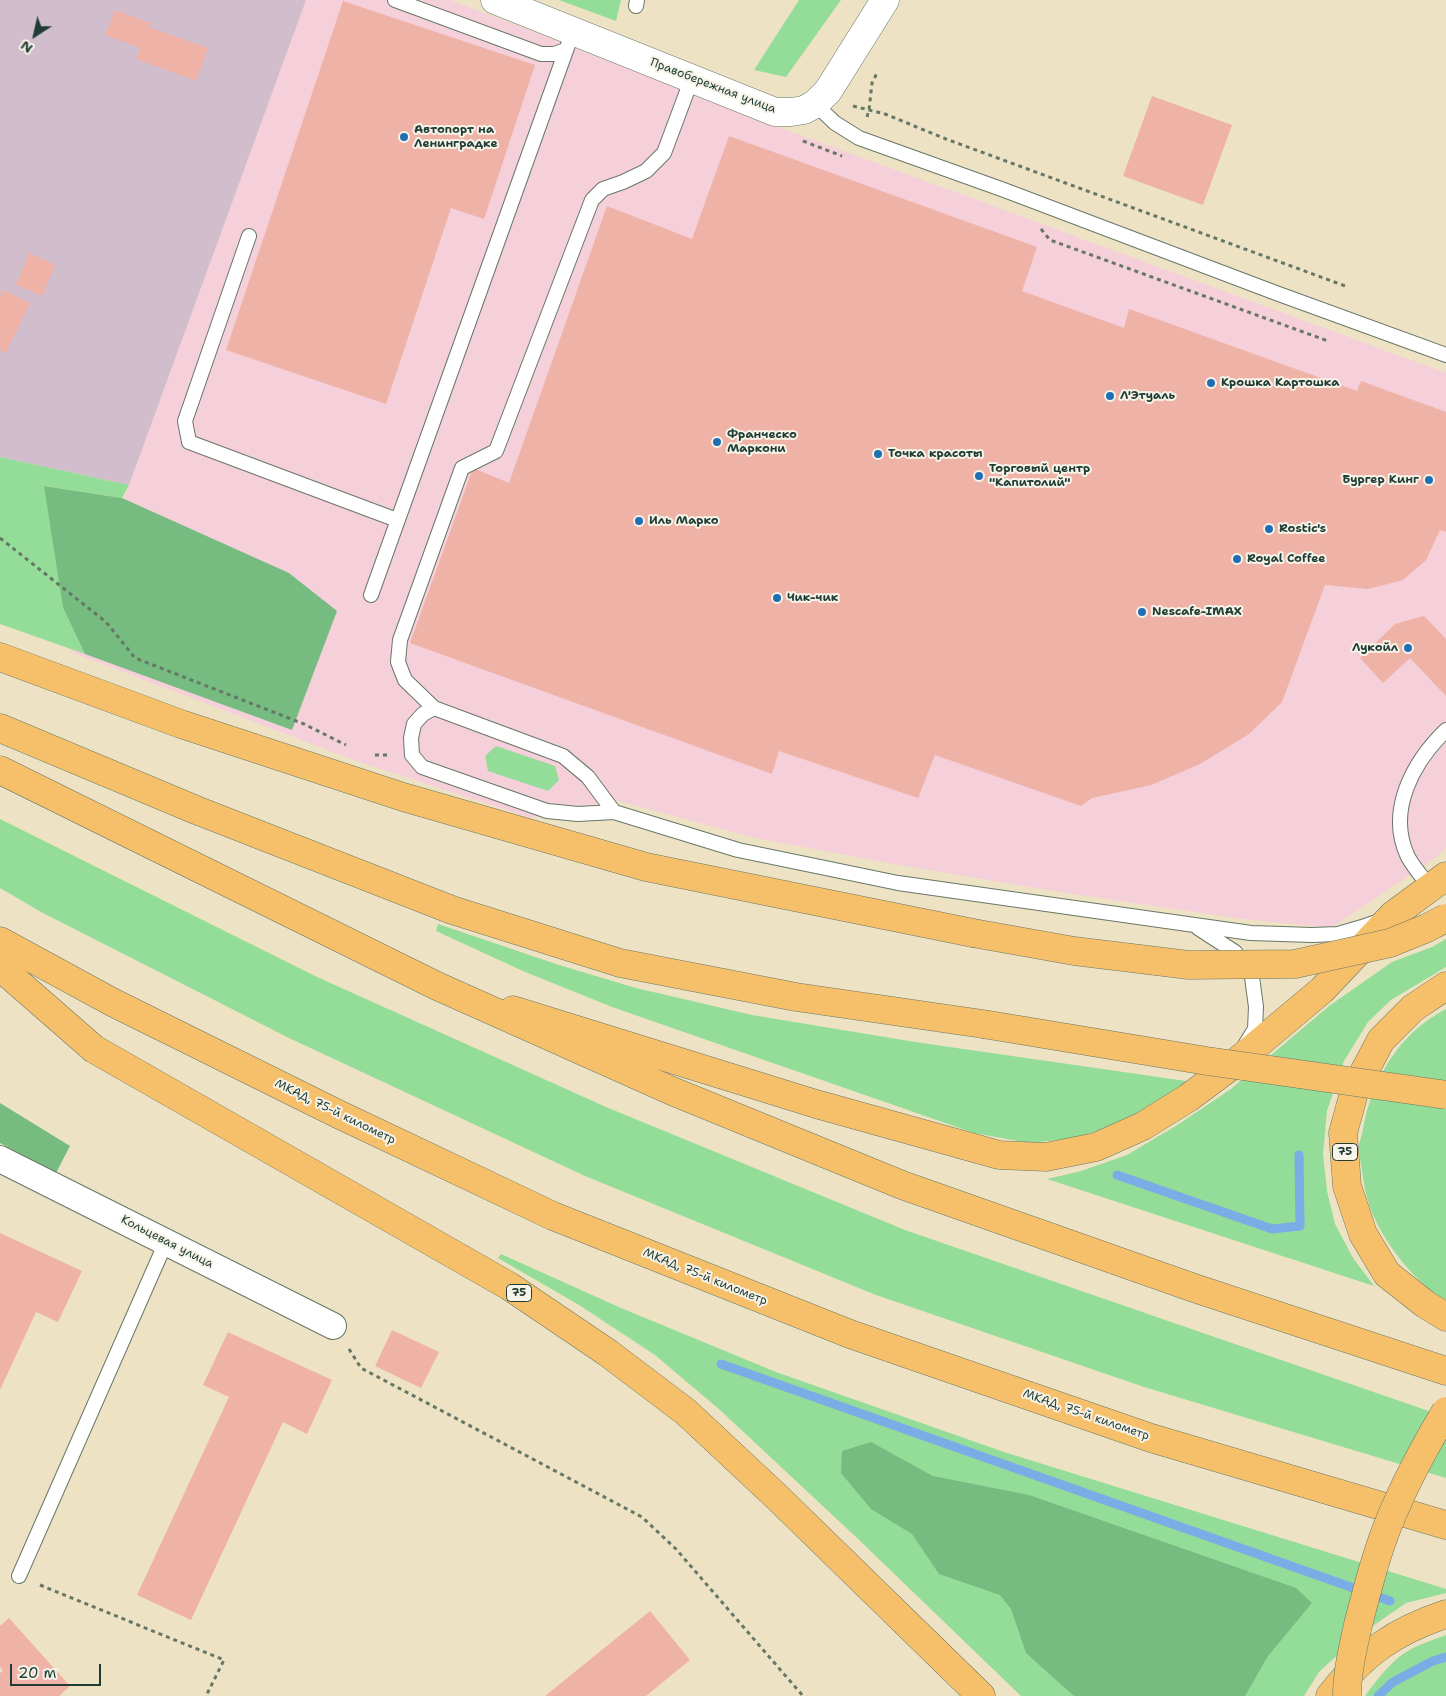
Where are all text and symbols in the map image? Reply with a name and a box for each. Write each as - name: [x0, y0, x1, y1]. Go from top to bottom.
- north arrow: [10, 10, 60, 60]
- text: N: [17, 37, 36, 58]
- street label: Правобережная улица: [648, 55, 778, 117]
- place label: Автопорт на Ленинградке: [414, 123, 498, 151]
- marker: Автопорт на Ленинградке: [398, 131, 410, 143]
- place label: Крошка Картошка: [1221, 376, 1339, 390]
- marker: Крошка Картошка: [1205, 377, 1217, 389]
- place label: Л'Этуаль: [1120, 389, 1175, 403]
- marker: Л'Этуаль: [1104, 390, 1116, 402]
- place label: Франческо Маркони: [727, 428, 797, 456]
- marker: Франческо Маркони: [711, 436, 723, 448]
- place label: Точка красоты: [888, 447, 982, 461]
- marker: Точка красоты: [872, 448, 884, 460]
- place label: Торговый центр "Капитолий": [989, 462, 1090, 490]
- marker: Торговый центр "Капитолий": [973, 470, 985, 482]
- place label: Бургер Кинг: [1342, 473, 1419, 487]
- marker: Бургер Кинг: [1423, 474, 1435, 486]
- place label: Иль Марко: [649, 514, 719, 528]
- marker: Иль Марко: [633, 515, 645, 527]
- place label: Rostic's: [1279, 522, 1326, 536]
- marker: Rostic's: [1263, 523, 1275, 535]
- place label: Royal Coffee: [1247, 552, 1326, 566]
- marker: Royal Coffee: [1231, 553, 1243, 565]
- place label: Чик-чик: [787, 591, 838, 605]
- marker: Чик-чик: [771, 592, 783, 604]
- place label: Nescafe-IMAX: [1152, 605, 1242, 619]
- marker: Nescafe-IMAX: [1136, 606, 1148, 618]
- place label: Лукойл: [1352, 641, 1398, 655]
- marker: Лукойл: [1402, 642, 1414, 654]
- street label: МКАД, 75-й километр: [272, 1076, 398, 1148]
- road number: 75: [1332, 1144, 1358, 1160]
- street label: Кольцевая улица: [118, 1212, 216, 1272]
- street label: МКАД, 75-й километр: [641, 1245, 769, 1309]
- road number: 75: [506, 1285, 532, 1302]
- street label: МКАД, 75-й километр: [1021, 1387, 1151, 1443]
- scale bar: [12, 1654, 104, 1686]
- text: 20 m: [18, 1663, 57, 1683]

